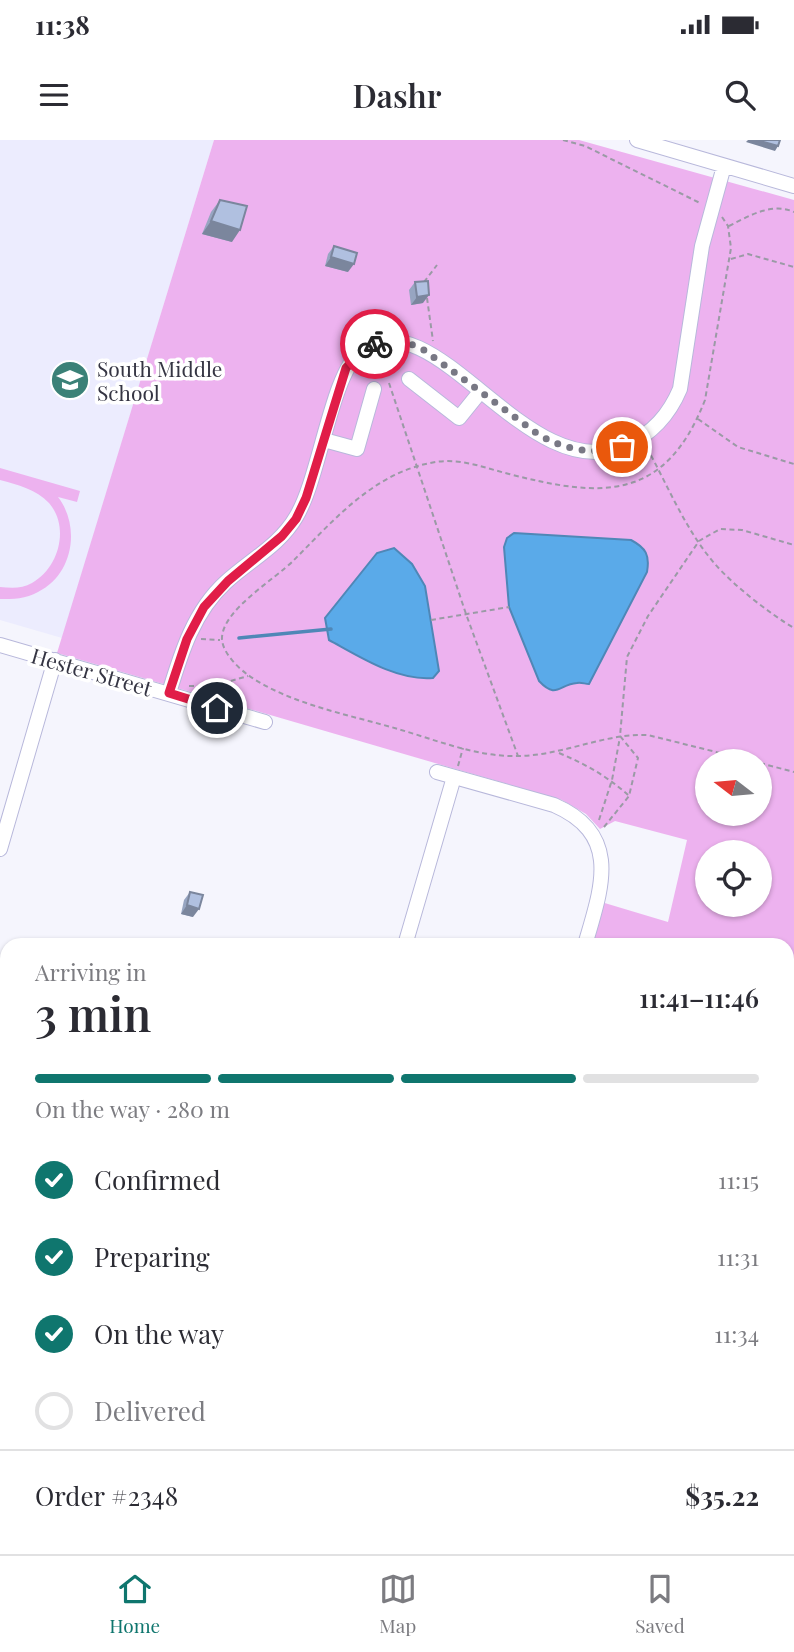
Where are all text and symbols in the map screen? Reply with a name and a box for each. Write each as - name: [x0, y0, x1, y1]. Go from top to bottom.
- text: 11:38: [35, 7, 90, 42]
- text: Dashr: [353, 73, 442, 116]
- icon: menu: [35, 76, 73, 114]
- icon: search: [721, 76, 759, 114]
- courier: [340, 309, 410, 379]
- icon: bike: [356, 325, 394, 363]
- place label: South Middle School: [97, 354, 222, 406]
- school or university icon: South Middle School: [49, 359, 91, 401]
- pin: [592, 417, 652, 477]
- icon: bag: [603, 428, 641, 466]
- street label: Hester Street: [28, 640, 156, 702]
- pin: [187, 678, 247, 738]
- icon: home: [198, 689, 236, 727]
- north arrow: [695, 749, 772, 826]
- map controls: [695, 749, 772, 917]
- button: locate: [695, 840, 772, 917]
- text: Arriving in: [35, 956, 147, 987]
- text: 11:41–11:46: [639, 980, 759, 1015]
- text: 3 min: [35, 982, 151, 1044]
- text: On the way · 280 m: [35, 1093, 230, 1124]
- icon: check: [35, 1161, 73, 1199]
- text: Confirmed: [94, 1162, 221, 1197]
- text: 11:15: [718, 1164, 759, 1195]
- icon: check: [35, 1238, 73, 1276]
- text: Preparing: [94, 1239, 210, 1274]
- text: 11:31: [717, 1241, 759, 1272]
- icon: check: [35, 1315, 73, 1353]
- text: On the way: [94, 1316, 224, 1351]
- text: 11:34: [714, 1318, 759, 1349]
- text: Delivered: [94, 1393, 206, 1428]
- text: Order #2348: [35, 1478, 178, 1513]
- text: $35.22: [685, 1478, 759, 1513]
- tab: Home: [109, 1570, 160, 1638]
- tab: Map: [379, 1570, 417, 1638]
- tab: Saved: [635, 1570, 685, 1638]

